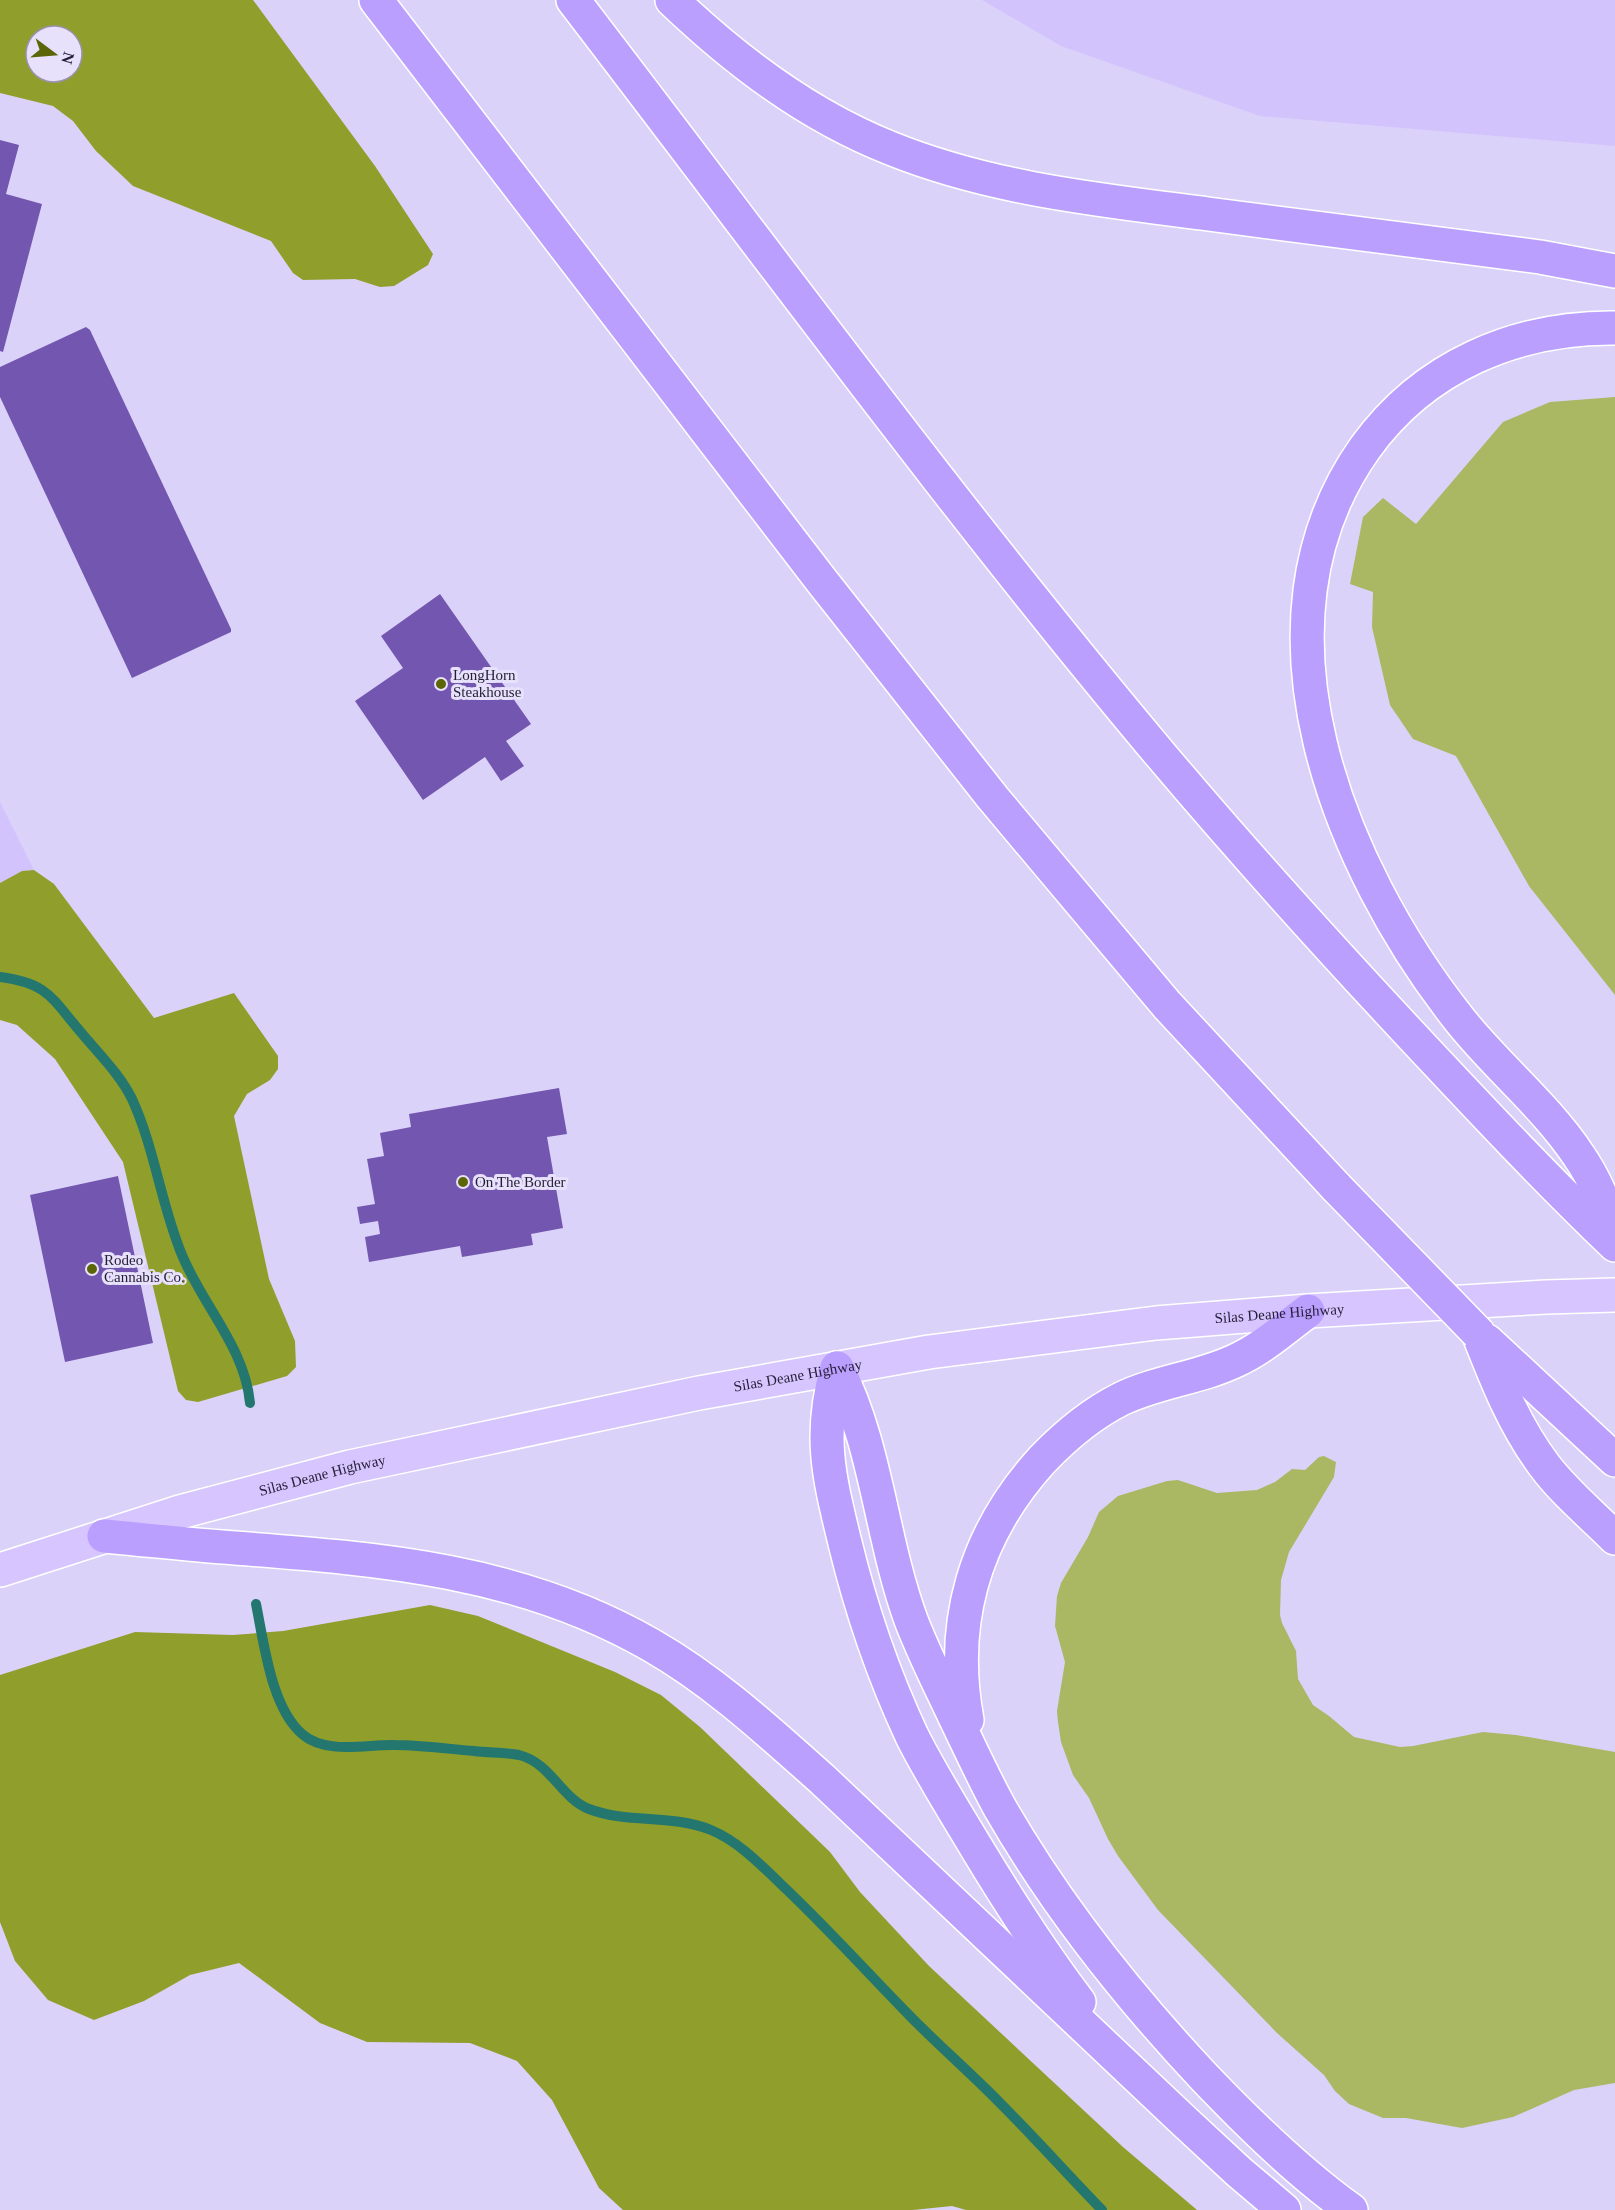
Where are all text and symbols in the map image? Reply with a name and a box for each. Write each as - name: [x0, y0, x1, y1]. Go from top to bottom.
- north arrow: [24, 24, 84, 84]
- text: N: [58, 50, 78, 66]
- place label: LongHorn Steakhouse: [453, 667, 522, 700]
- marker: LongHorn Steakhouse: [434, 677, 448, 691]
- place label: On The Border: [475, 1174, 566, 1190]
- marker: On The Border: [456, 1175, 470, 1189]
- place label: Rodeo Cannabis Co.: [104, 1252, 185, 1285]
- marker: Rodeo Cannabis Co.: [85, 1262, 99, 1276]
- street label: Silas Deane Highway: [1214, 1301, 1345, 1326]
- street label: Silas Deane Highway: [732, 1356, 864, 1395]
- street label: Silas Deane Highway: [257, 1452, 387, 1499]

